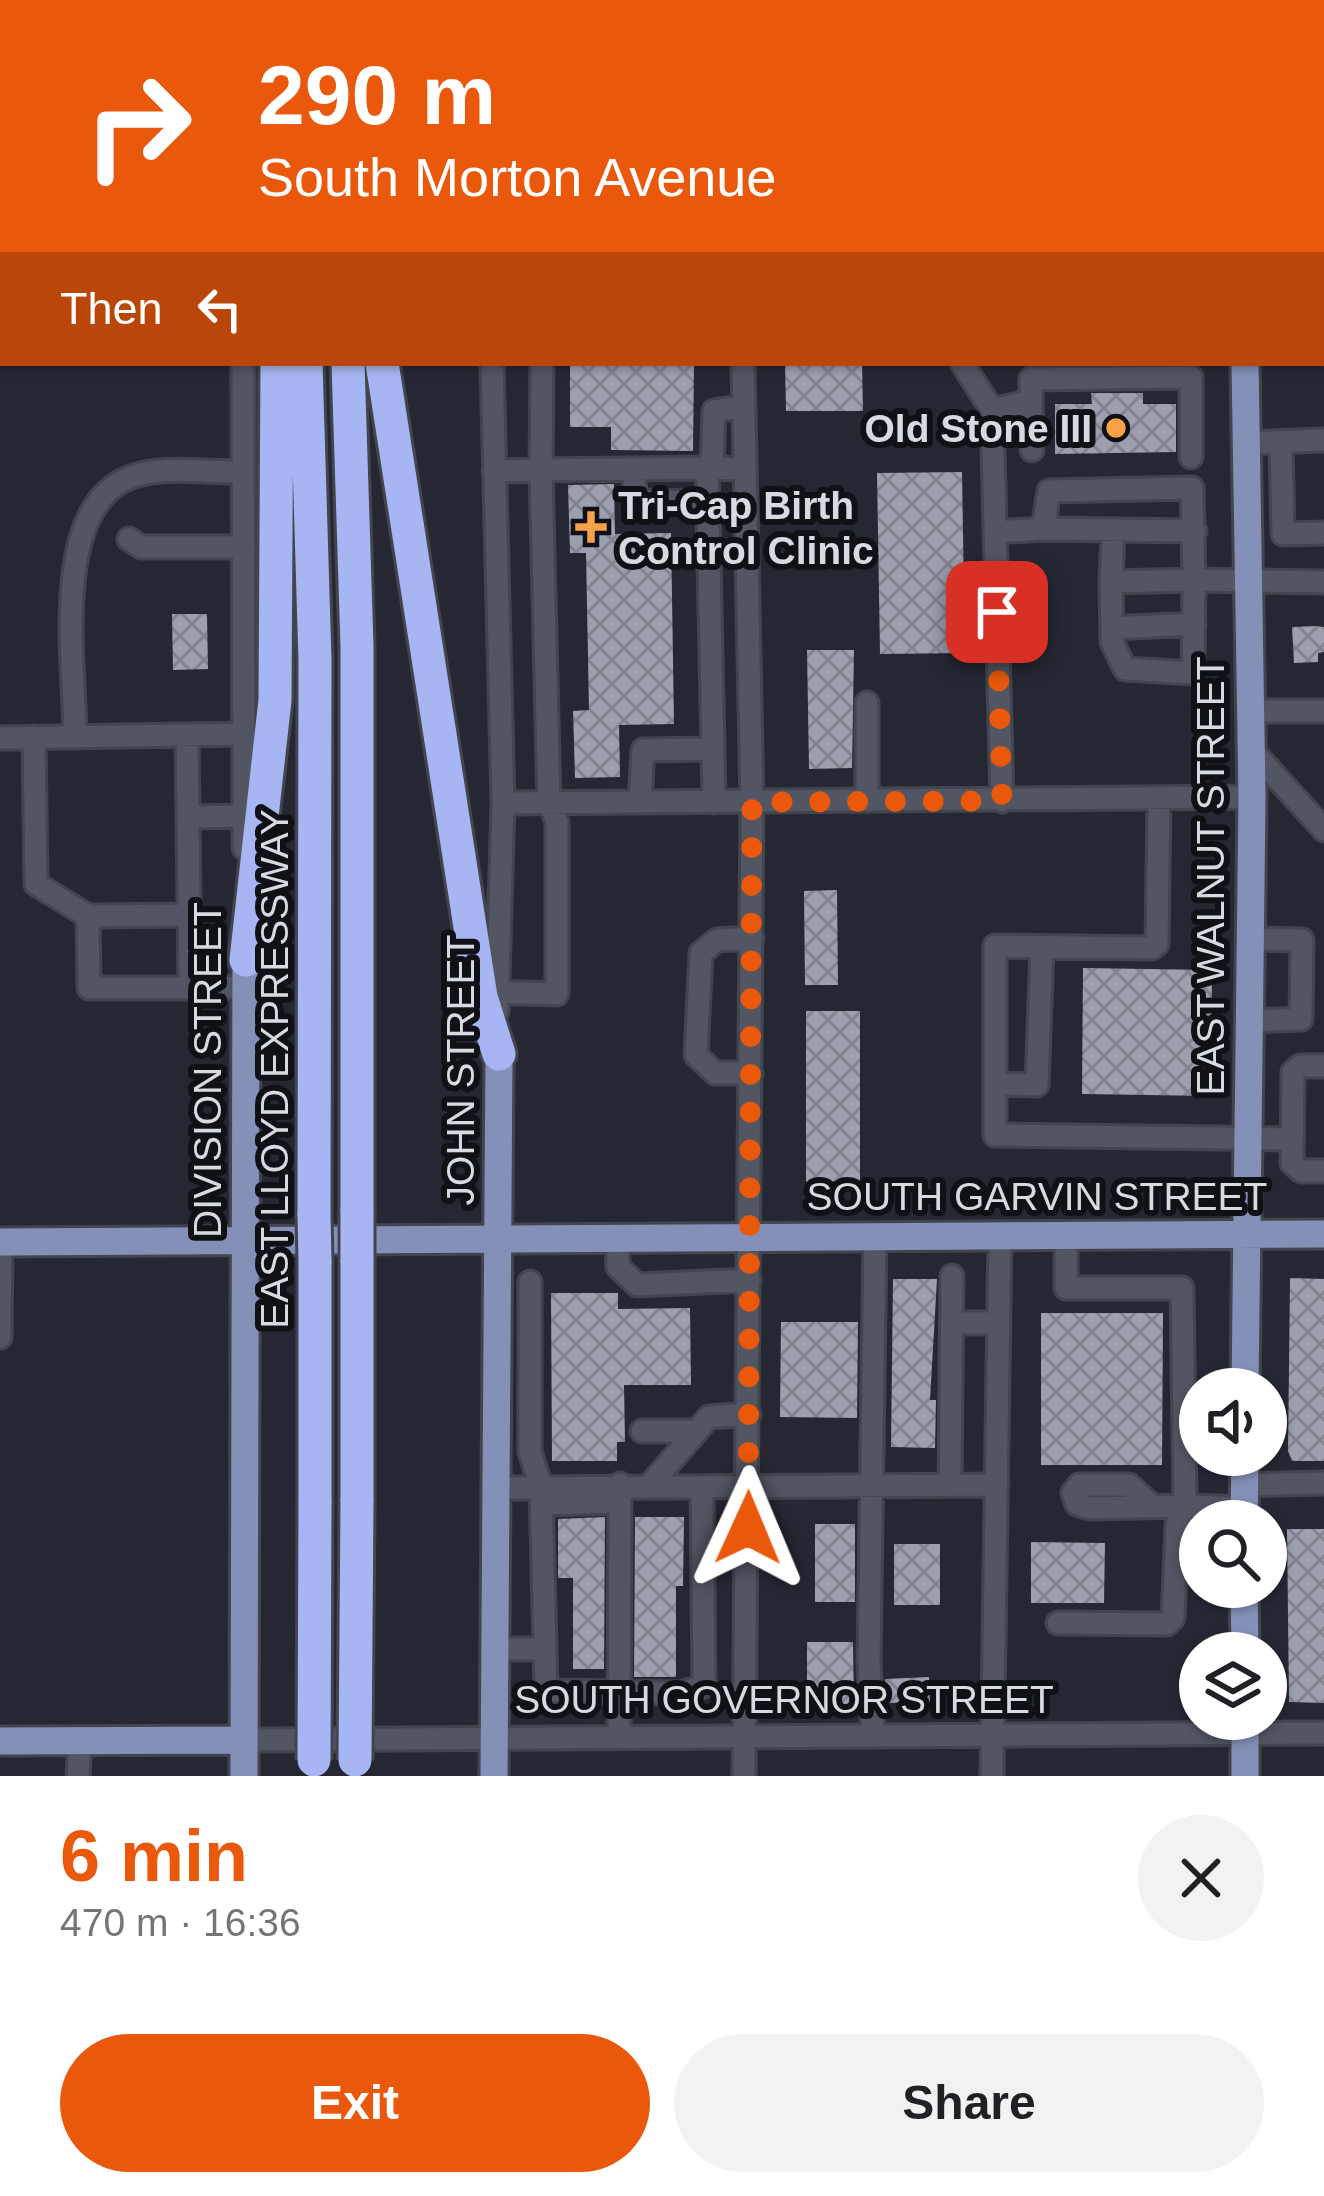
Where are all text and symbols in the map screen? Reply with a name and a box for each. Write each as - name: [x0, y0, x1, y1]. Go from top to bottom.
- icon: right: [60, 48, 216, 204]
- text: 290 m: [258, 48, 496, 142]
- text: South Morton Avenue: [258, 147, 776, 207]
- icon: left: [187, 276, 253, 342]
- text: Then: [60, 283, 163, 334]
- place label: Old Stone III: [864, 407, 1092, 450]
- marker: Old Stone III: [1103, 415, 1129, 441]
- place label: Tri-Cap Birth Control Clinic: [618, 484, 874, 572]
- marker: Tri-Cap Birth Control Clinic: [575, 511, 607, 543]
- pin: [946, 561, 1048, 663]
- icon: arrive: [964, 579, 1030, 645]
- street label: EAST WALNUT STREET: [1189, 656, 1232, 1096]
- street label: EAST LLOYD EXPRESSWAY: [253, 809, 296, 1329]
- street label: DIVISION STREET: [186, 902, 229, 1238]
- street label: JOHN STREET: [439, 935, 482, 1205]
- street label: SOUTH GARVIN STREET: [807, 1175, 1267, 1218]
- map controls: [1179, 1368, 1287, 1740]
- button: sound: [1179, 1368, 1287, 1476]
- position arrow: [685, 1465, 811, 1591]
- button: search: [1179, 1500, 1287, 1608]
- button: layers: [1179, 1632, 1287, 1740]
- street label: SOUTH GOVERNOR STREET: [514, 1678, 1054, 1721]
- button: close: [1138, 1815, 1264, 1941]
- text: 6 min: [60, 1816, 248, 1896]
- text: 470 m · 16:36: [60, 1901, 301, 1944]
- button: Exit: [60, 2034, 650, 2172]
- button: Share: [674, 2034, 1264, 2172]

